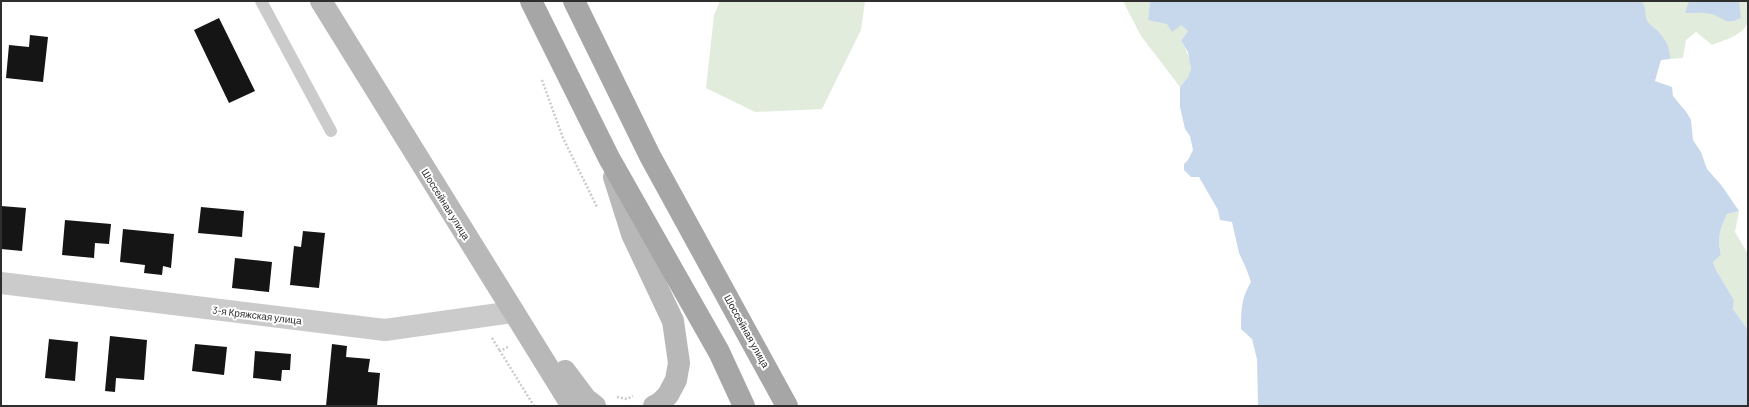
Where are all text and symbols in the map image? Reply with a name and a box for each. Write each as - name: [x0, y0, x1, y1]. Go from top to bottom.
- street label: Шоссейная улица: [419, 166, 473, 242]
- street label: Шоссейная улица: [722, 292, 772, 370]
- street label: 3-я Кряжская улица: [212, 304, 303, 326]

